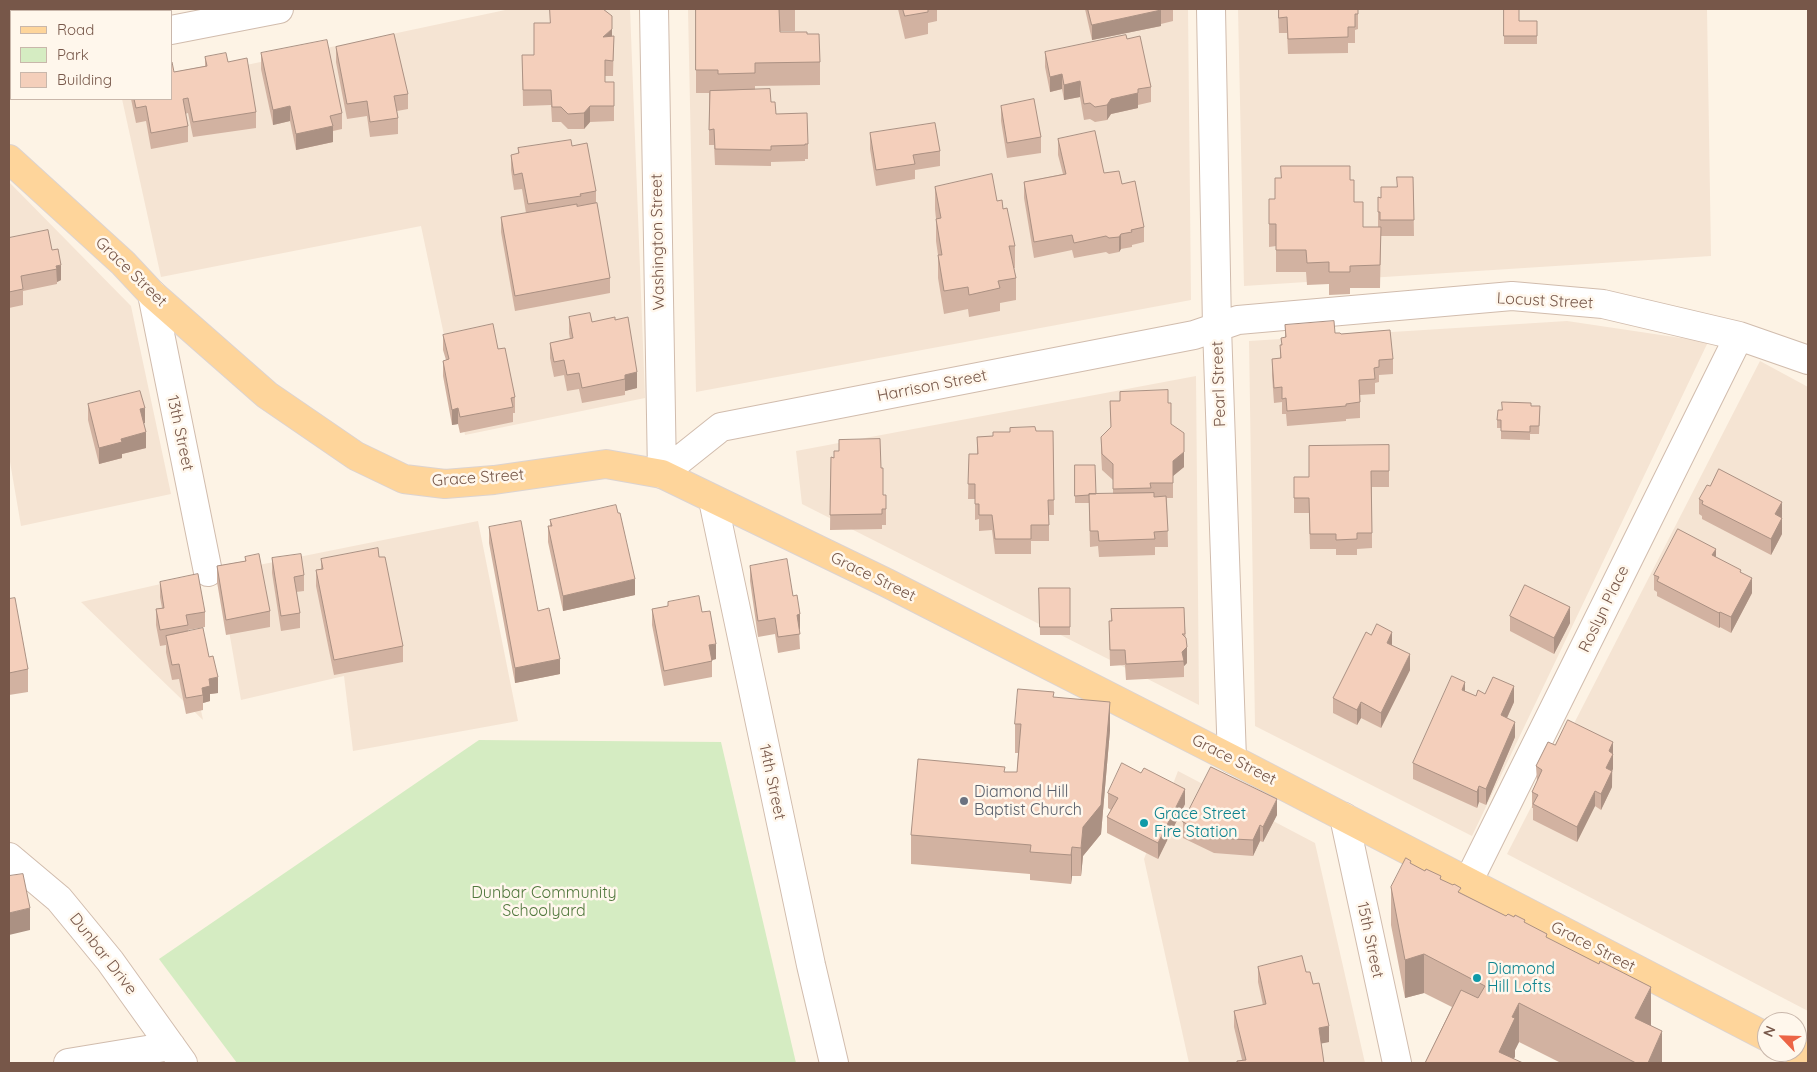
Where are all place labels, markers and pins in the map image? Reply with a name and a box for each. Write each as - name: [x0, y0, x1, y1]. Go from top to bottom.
- place label: Diamond Hill Baptist Church: [974, 782, 1082, 820]
- marker: Diamond Hill Baptist Church: [958, 795, 970, 807]
- place label: Grace Street Fire Station: [1154, 804, 1246, 842]
- marker: Grace Street Fire Station: [1138, 817, 1150, 829]
- place label: Diamond Hill Lofts: [1487, 959, 1555, 997]
- marker: Diamond Hill Lofts: [1471, 972, 1483, 984]

